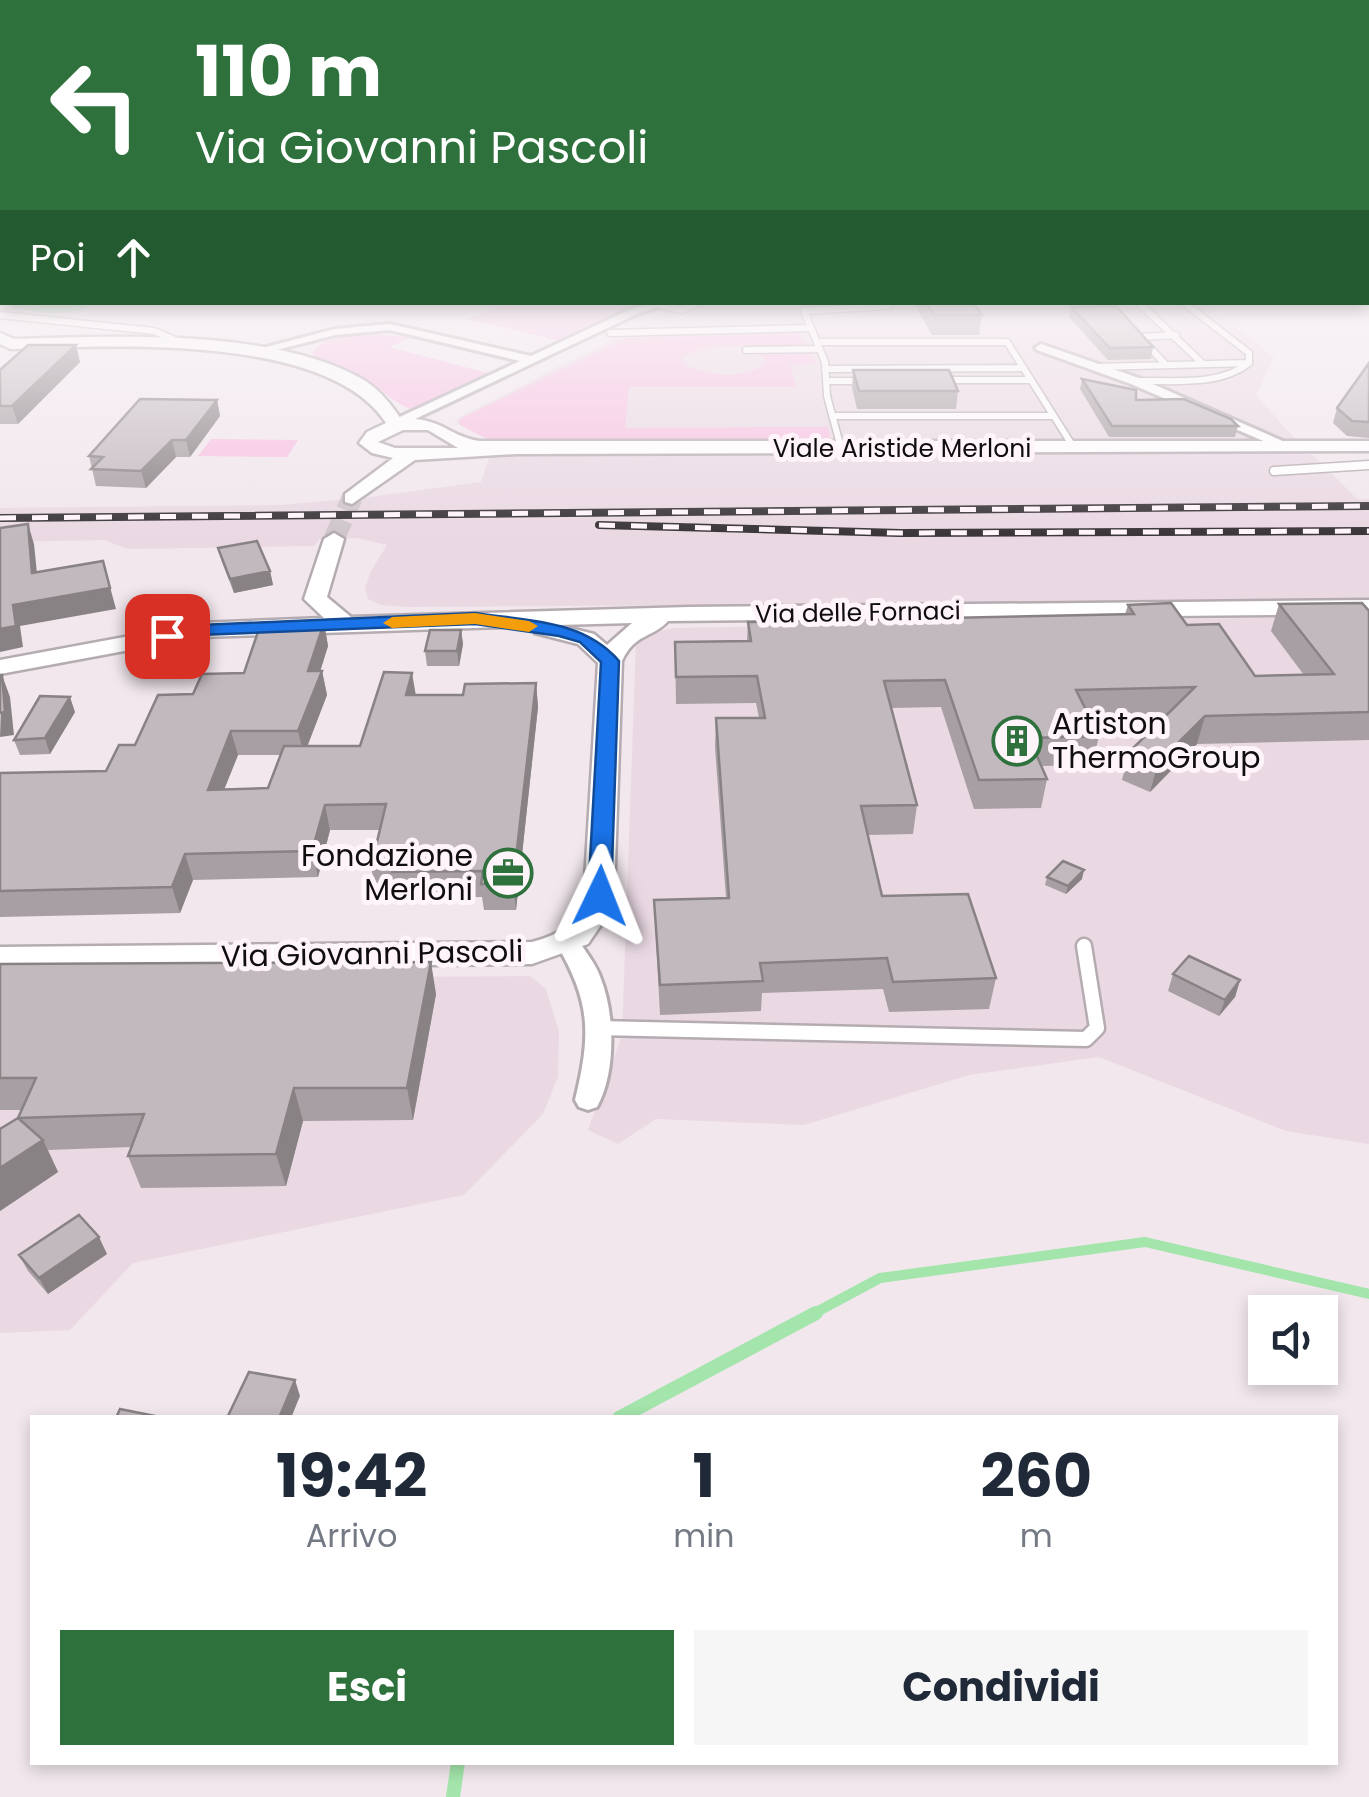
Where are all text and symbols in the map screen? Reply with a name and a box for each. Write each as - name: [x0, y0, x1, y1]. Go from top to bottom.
- text: 110 m: [195, 22, 382, 121]
- icon: left: [30, 40, 160, 170]
- text: Via Giovanni Pascoli: [195, 116, 648, 179]
- icon: ahead: [106, 230, 161, 285]
- text: Poi: [30, 231, 86, 284]
- street label: Viale Aristide Merloni: [773, 431, 1031, 466]
- street label: Via delle Fornaci: [755, 593, 961, 632]
- pin: [125, 594, 210, 679]
- icon: arrive: [140, 609, 195, 664]
- place label: Artiston ThermoGroup: [1052, 702, 1261, 779]
- building icon: Artiston ThermoGroup: [991, 715, 1043, 767]
- place label: Fondazione Merloni: [301, 834, 473, 911]
- position arrow: [548, 844, 652, 948]
- office icon: Fondazione Merloni: [482, 847, 534, 899]
- street label: Via Giovanni Pascoli: [221, 929, 523, 978]
- map controls: [1248, 1295, 1338, 1385]
- button: sound: [1248, 1295, 1338, 1385]
- text: 19:42: [276, 1434, 427, 1518]
- text: 1: [693, 1434, 715, 1518]
- text: 260: [980, 1434, 1092, 1518]
- text: Arrivo: [306, 1513, 397, 1558]
- text: min: [673, 1513, 735, 1558]
- text: m: [1020, 1513, 1053, 1558]
- button: Esci: [60, 1630, 674, 1745]
- button: Condividi: [694, 1630, 1308, 1745]

